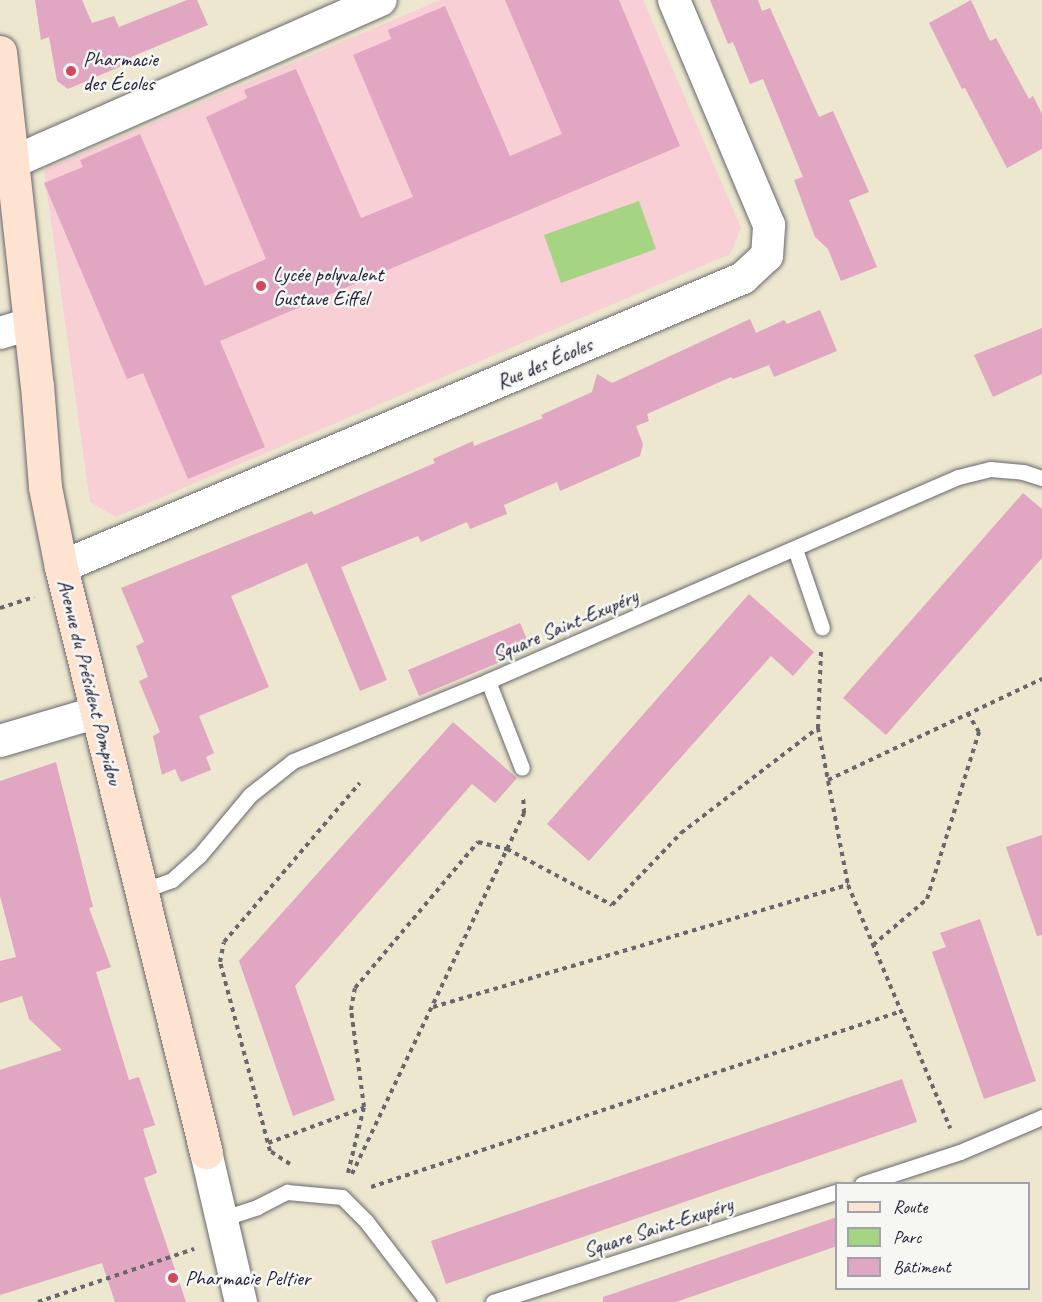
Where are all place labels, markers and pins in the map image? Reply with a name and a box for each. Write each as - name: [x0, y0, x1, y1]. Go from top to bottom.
- place label: Pharmacie des Écoles: [83, 46, 158, 96]
- marker: Pharmacie des Écoles: [64, 64, 78, 78]
- place label: Lycée polyvalent Gustave Eiffel: [273, 261, 383, 311]
- marker: Lycée polyvalent Gustave Eiffel: [254, 279, 268, 293]
- place label: Pharmacie Peltier: [185, 1265, 310, 1291]
- marker: Pharmacie Peltier: [166, 1271, 180, 1285]

